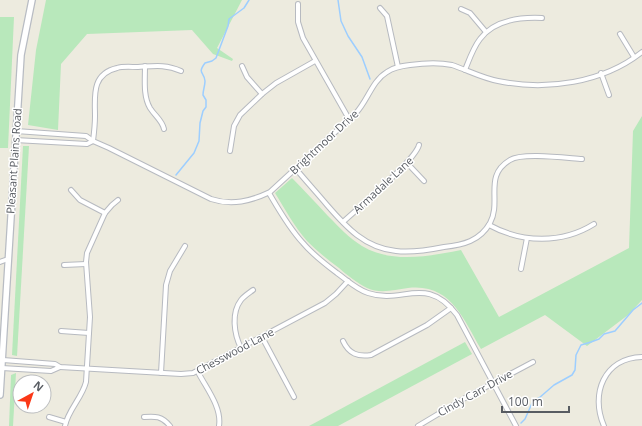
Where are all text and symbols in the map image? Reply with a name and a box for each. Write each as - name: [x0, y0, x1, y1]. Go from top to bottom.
- street label: Brightmoor Drive: [286, 106, 361, 177]
- street label: Pleasant Plains Road: [2, 108, 25, 214]
- street label: Armadale Lane: [349, 153, 416, 216]
- street label: Chesswood Lane: [193, 324, 276, 377]
- street label: Cindy Carr Drive: [435, 366, 515, 419]
- north arrow: [12, 374, 52, 414]
- text: N: [30, 377, 47, 395]
- scale bar: [502, 388, 569, 414]
- text: 100 m: [508, 393, 543, 410]

